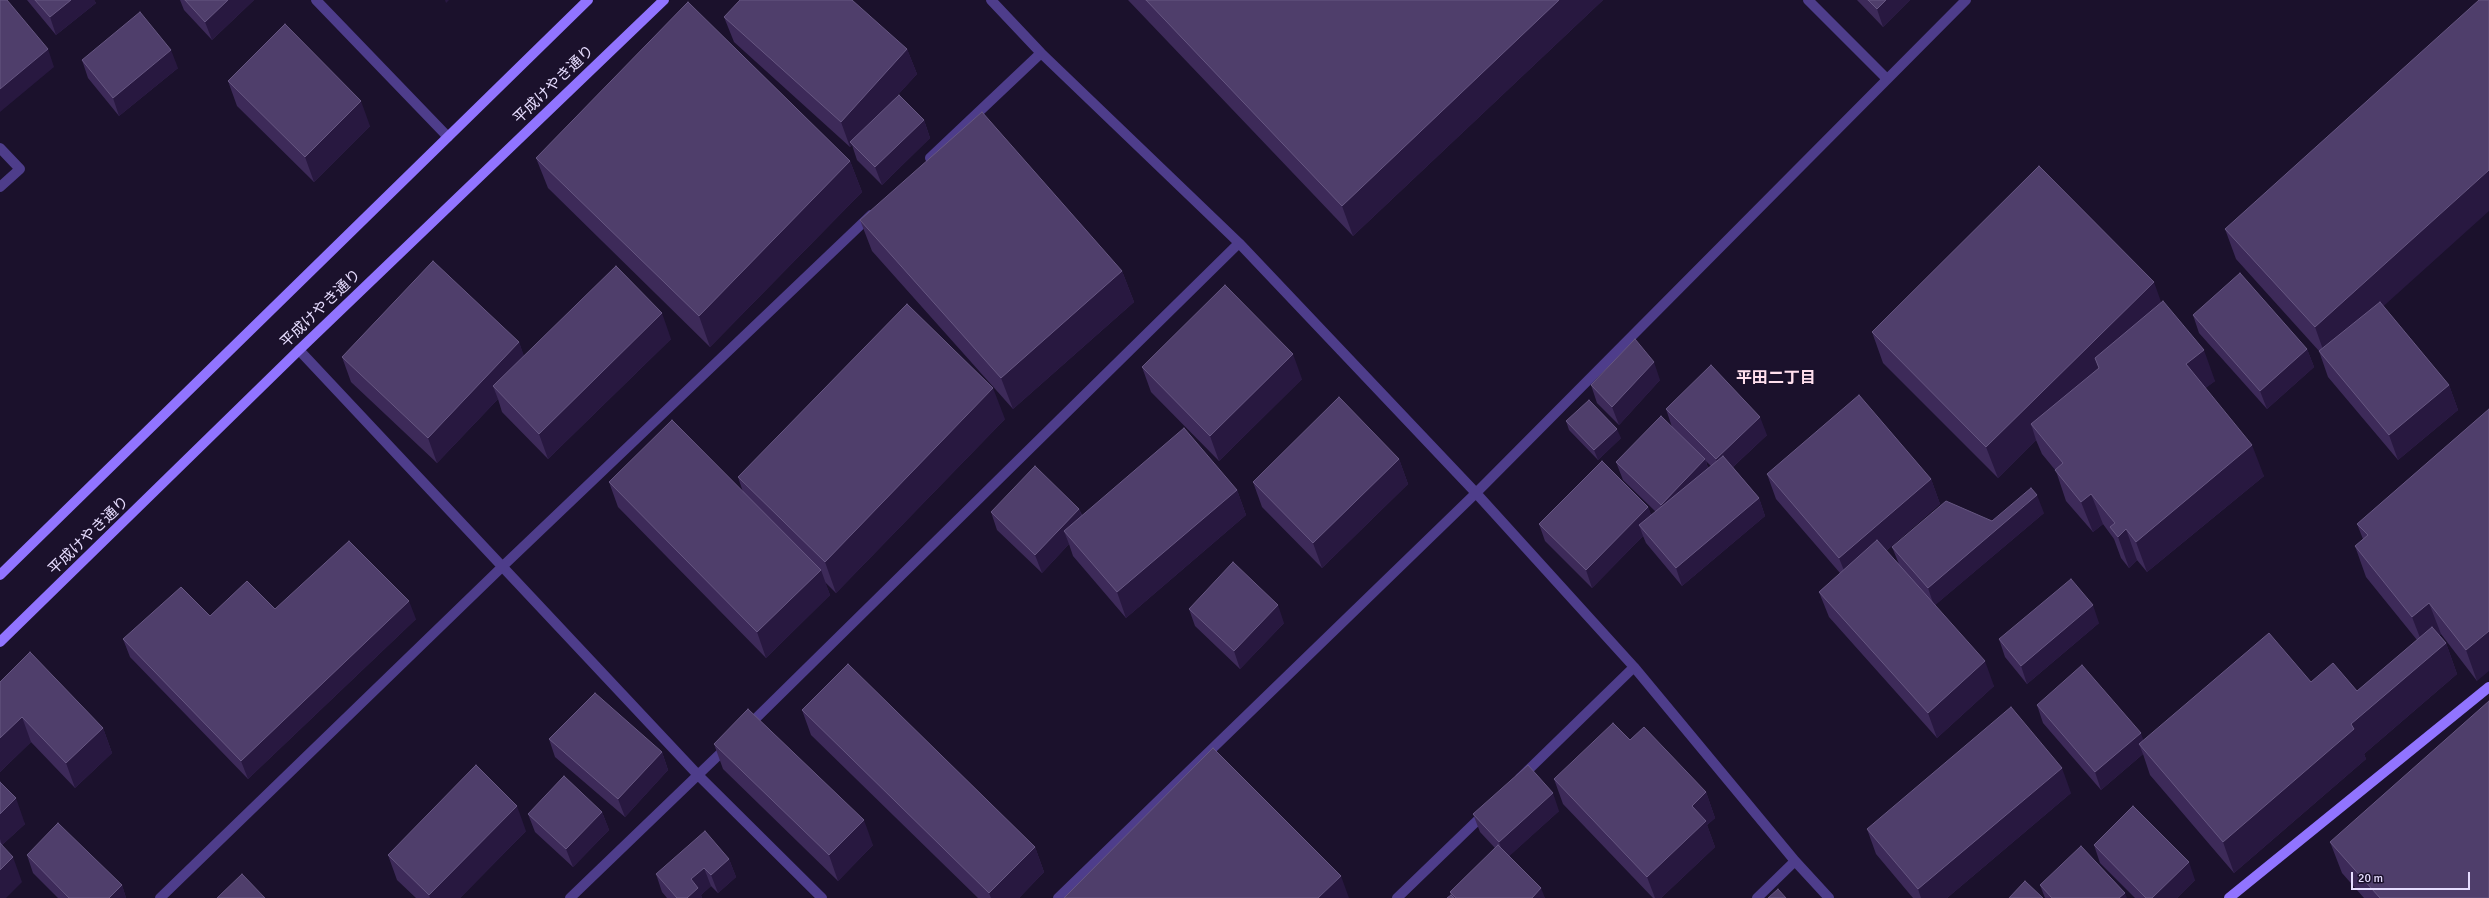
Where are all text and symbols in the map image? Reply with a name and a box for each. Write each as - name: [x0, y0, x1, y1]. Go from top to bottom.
- street label: 平成けやき通り: [510, 42, 598, 128]
- street label: 平成けやき通り: [277, 266, 365, 352]
- district label: 平田二丁目: [1736, 369, 1816, 389]
- street label: 平成けやき通り: [45, 493, 133, 579]
- scale bar: [2353, 864, 2472, 890]
- text: 20 m: [2358, 871, 2383, 886]

